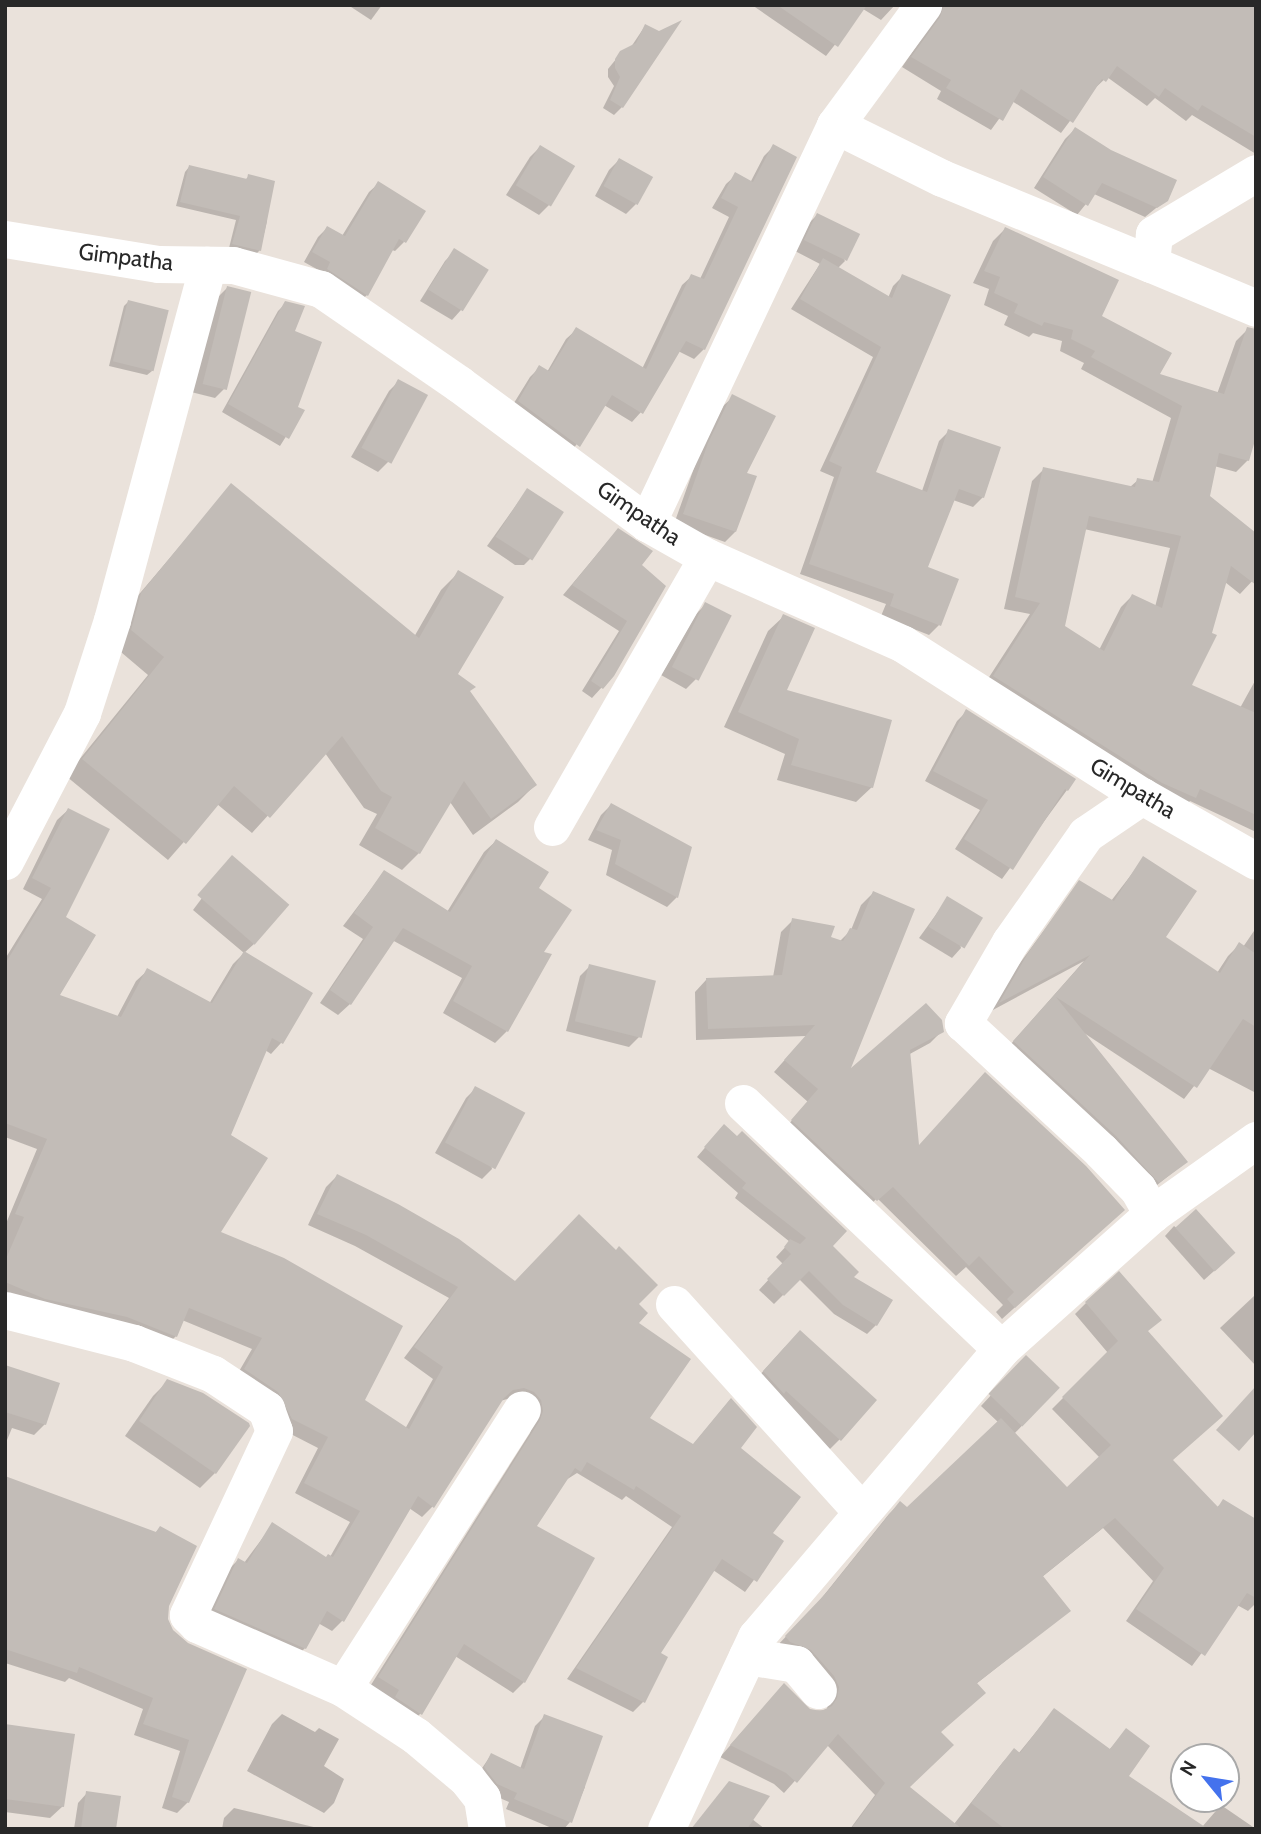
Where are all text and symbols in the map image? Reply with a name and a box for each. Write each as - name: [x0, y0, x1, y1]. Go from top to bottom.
- street label: Gimpatha: [77, 237, 175, 277]
- street label: Gimpatha: [592, 475, 686, 551]
- street label: Gimpatha: [1085, 752, 1181, 824]
- north arrow: [1170, 1743, 1240, 1813]
- text: N: [1175, 1757, 1201, 1780]

